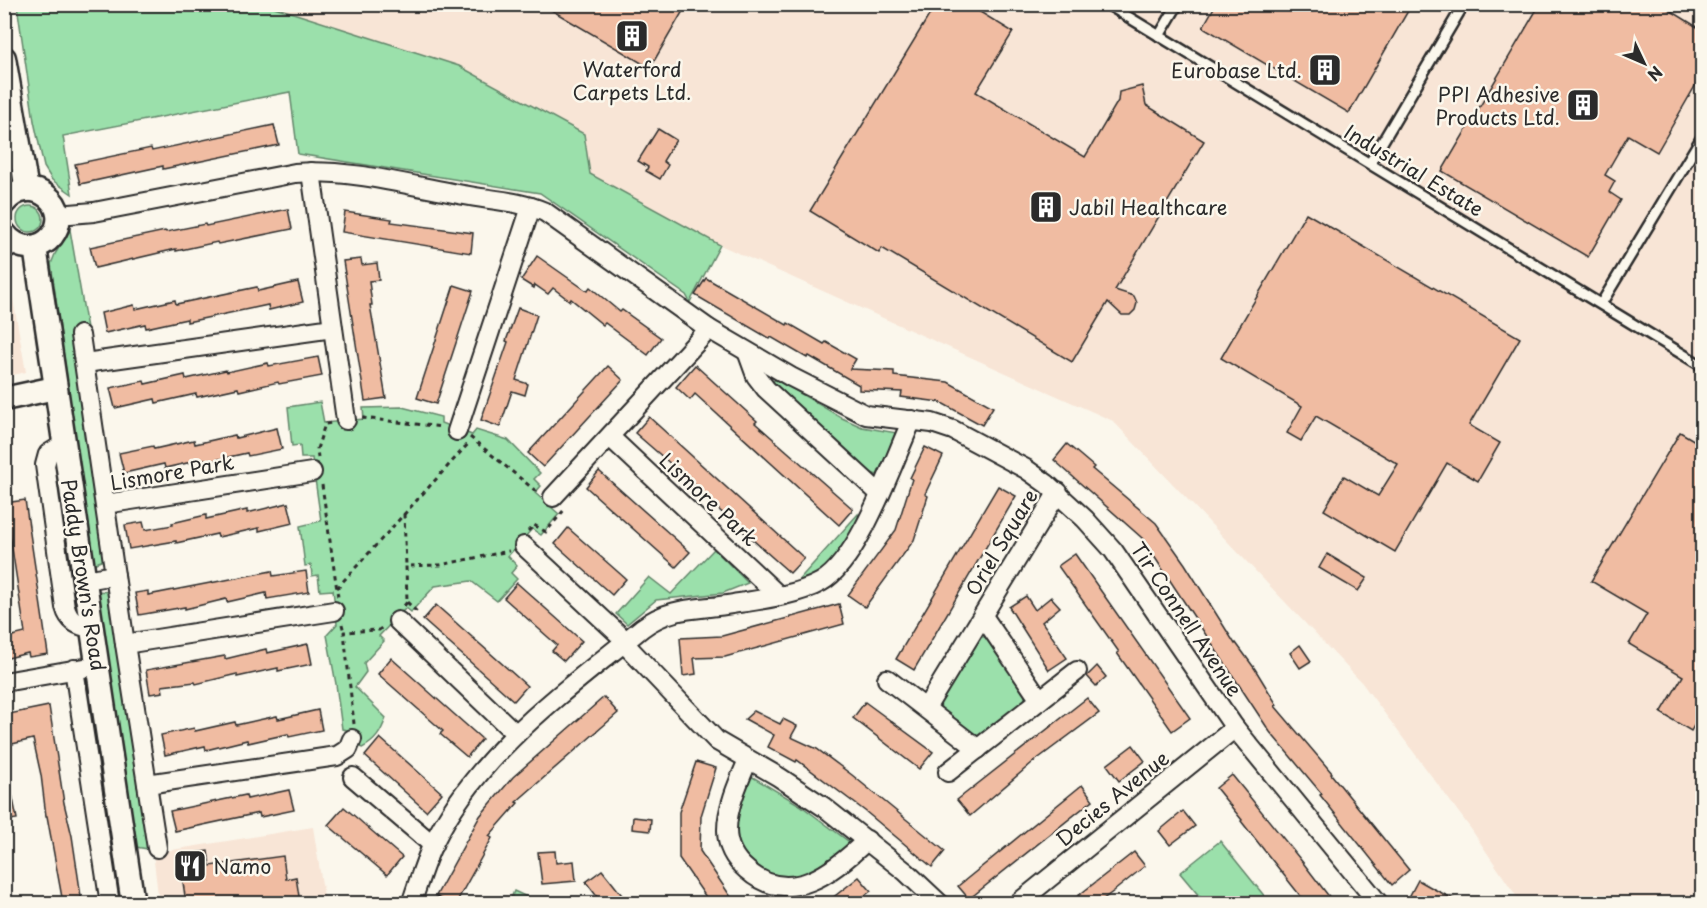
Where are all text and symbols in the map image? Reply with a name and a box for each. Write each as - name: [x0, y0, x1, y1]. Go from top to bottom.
- building icon: Waterford Carpets Ltd.: [614, 18, 650, 54]
- north arrow: [1614, 33, 1674, 93]
- building icon: Eurobase Ltd.: [1307, 52, 1343, 88]
- place label: Waterford Carpets Ltd.: [572, 54, 692, 107]
- place label: Eurobase Ltd.: [1171, 55, 1302, 85]
- text: N: [1642, 61, 1669, 87]
- place label: PPI Adhesive Products Ltd.: [1435, 79, 1560, 132]
- building icon: PPI Adhesive Products Ltd.: [1565, 87, 1601, 123]
- street label: Industrial Estate: [1339, 117, 1489, 223]
- building icon: Jabil Healthcare: [1028, 189, 1064, 225]
- place label: Jabil Healthcare: [1069, 192, 1227, 222]
- street label: Lismore Park: [653, 445, 765, 553]
- street label: Lismore Park: [108, 446, 236, 498]
- street label: Paddy Brown's Road: [54, 477, 114, 673]
- street label: Oriel Square: [957, 483, 1045, 601]
- street label: Tir Connell Avenue: [1124, 536, 1250, 702]
- street label: Decies Avenue: [1049, 743, 1175, 853]
- restaurant icon: Namo: [172, 848, 208, 884]
- place label: Namo: [213, 851, 271, 881]

